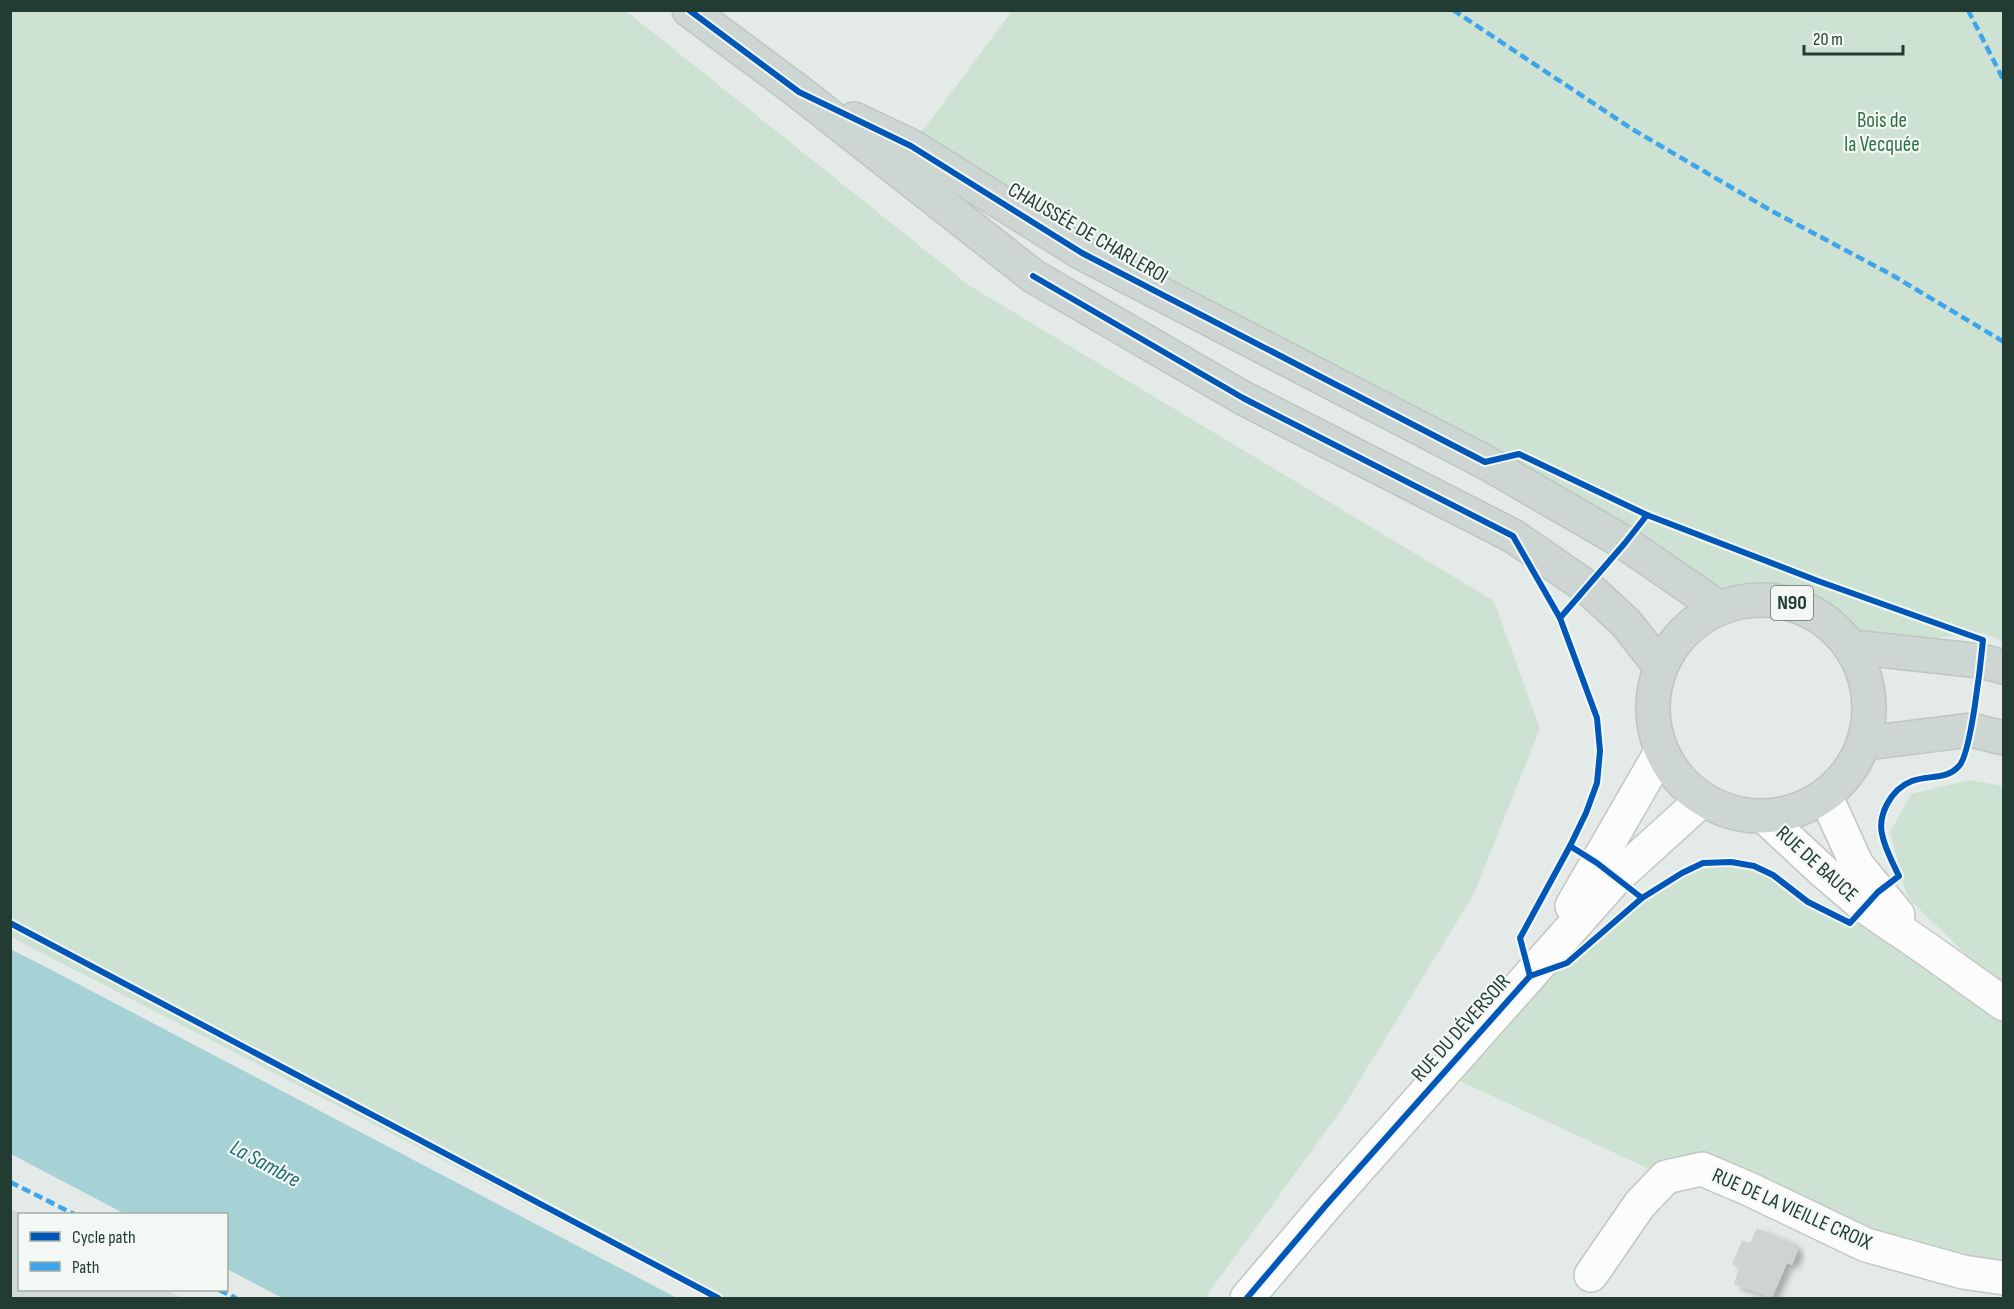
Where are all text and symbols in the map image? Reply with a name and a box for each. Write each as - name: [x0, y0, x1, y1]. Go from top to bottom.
- scale bar: [1804, 18, 1903, 56]
- text: 20 m: [1813, 29, 1843, 50]
- park label: Bois de la Vecquée: [1844, 108, 1920, 157]
- street label: CHAUSSÉE DE CHARLEROI: [1003, 177, 1173, 289]
- road number: N90: [1771, 586, 1813, 620]
- street label: RUE DE BAUCE: [1771, 821, 1863, 907]
- street label: RUE DU DÉVERSOIR: [1406, 969, 1516, 1087]
- water label: La Sambre: [225, 1134, 305, 1194]
- street label: RUE DE LA VIEILLE CROIX: [1708, 1163, 1876, 1255]
- legend: [18, 1213, 228, 1291]
- text: Cycle path: [72, 1227, 136, 1248]
- text: Path: [72, 1257, 100, 1278]

